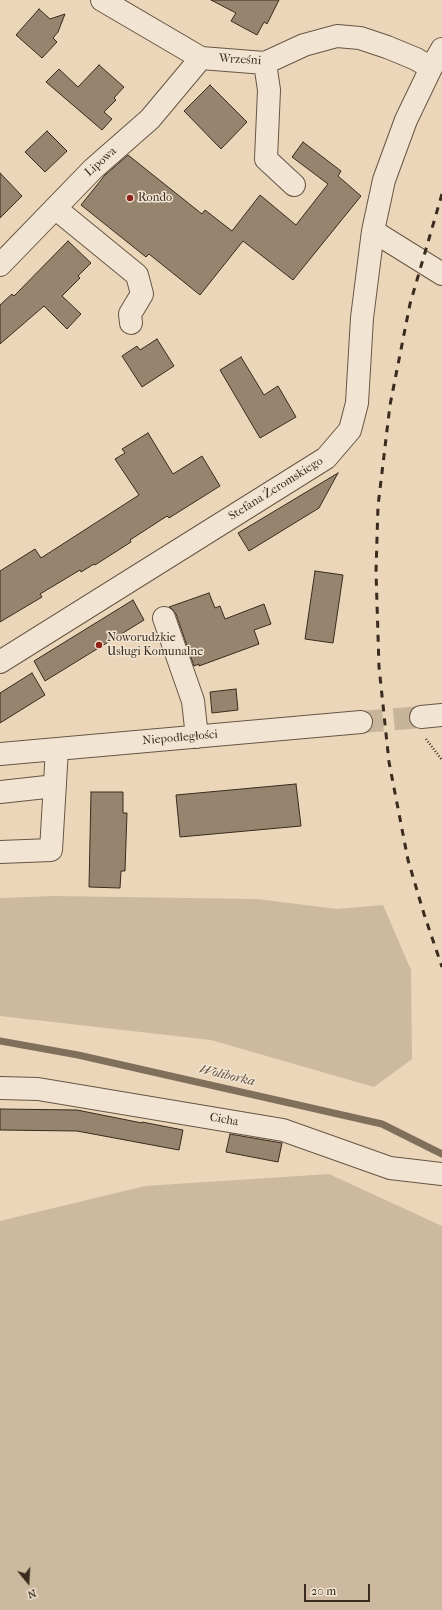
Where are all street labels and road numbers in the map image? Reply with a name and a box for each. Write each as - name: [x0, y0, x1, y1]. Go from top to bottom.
- street label: Wrześni: [218, 52, 262, 68]
- street label: Lipowa: [82, 144, 120, 180]
- street label: Stefana Żeromskiego: [226, 454, 326, 524]
- street label: Niepodległości: [142, 728, 218, 748]
- street label: Cicha: [208, 1110, 240, 1130]

